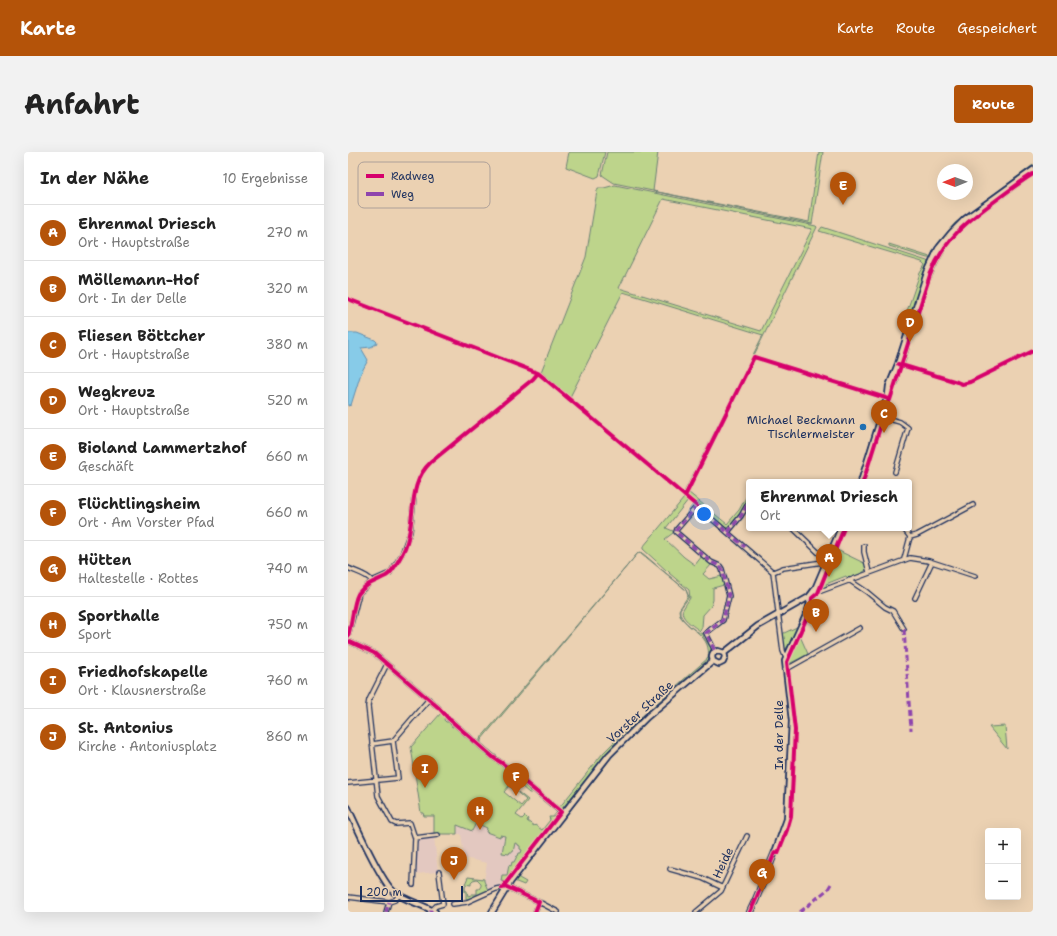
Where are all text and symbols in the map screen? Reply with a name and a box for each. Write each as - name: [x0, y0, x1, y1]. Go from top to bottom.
- text: Karte: [20, 16, 76, 41]
- text: Karte: [837, 19, 874, 37]
- text: Route: [896, 19, 935, 37]
- text: Gespeichert: [957, 19, 1037, 37]
- text: Anfahrt: [24, 85, 140, 123]
- button: Route: [954, 85, 1033, 123]
- legend: [358, 162, 490, 208]
- north arrow: [937, 164, 973, 200]
- text: In der Nähe: [40, 167, 149, 189]
- text: Radweg: [391, 169, 434, 184]
- text: 10 Ergebnisse: [222, 170, 308, 187]
- pin: E: [830, 172, 856, 205]
- text: Weg: [391, 187, 414, 202]
- text: Ehrenmal Driesch: [78, 214, 216, 234]
- text: A: [48, 224, 58, 241]
- text: 270 m: [266, 224, 308, 241]
- text: Ort · Hauptstraße: [78, 234, 190, 251]
- text: Möllemann-Hof: [78, 270, 199, 290]
- text: B: [49, 280, 57, 297]
- text: 320 m: [266, 280, 308, 297]
- text: Ort · In der Delle: [78, 290, 187, 307]
- pin: D: [897, 309, 923, 342]
- text: Fliesen Böttcher: [78, 326, 205, 346]
- text: C: [49, 336, 57, 353]
- text: 380 m: [266, 336, 308, 353]
- text: Ort · Hauptstraße: [78, 346, 190, 363]
- text: Wegkreuz: [78, 382, 156, 402]
- text: D: [48, 392, 58, 409]
- text: 520 m: [267, 392, 308, 409]
- pin: C: [871, 400, 897, 433]
- text: Ort · Hauptstraße: [78, 402, 190, 419]
- place label: Michael Beckmann Tischlermeister: [747, 412, 855, 442]
- marker: Michael Beckmann Tischlermeister: [858, 422, 868, 432]
- text: Bioland Lammertzhof: [78, 438, 247, 458]
- text: E: [49, 448, 57, 465]
- text: 660 m: [266, 448, 308, 465]
- text: Geschäft: [78, 458, 134, 475]
- popup: [746, 479, 912, 531]
- text: Ehrenmal Driesch: [760, 487, 898, 507]
- text: Flüchtlingsheim: [78, 494, 200, 514]
- text: F: [49, 504, 57, 521]
- text: 660 m: [266, 504, 308, 521]
- your location: [694, 504, 714, 524]
- text: Ort: [760, 507, 781, 524]
- text: Ort · Am Vorster Pfad: [78, 514, 214, 531]
- pin: A: [816, 544, 842, 577]
- text: Hütten: [78, 550, 131, 570]
- text: G: [48, 560, 58, 577]
- text: 740 m: [266, 560, 308, 577]
- text: Haltestelle · Rottes: [78, 570, 199, 587]
- pin: B: [803, 599, 829, 632]
- text: Sporthalle: [78, 606, 160, 626]
- text: H: [48, 616, 58, 633]
- text: 750 m: [267, 616, 308, 633]
- text: Sport: [78, 626, 111, 643]
- text: Friedhofskapelle: [78, 662, 208, 682]
- text: I: [49, 672, 57, 689]
- text: 760 m: [266, 672, 308, 689]
- street label: Vorster Straße: [603, 677, 677, 747]
- text: Ort · Klausnerstraße: [78, 682, 206, 699]
- street label: In der Delle: [771, 700, 787, 770]
- text: St. Antonius: [78, 718, 173, 738]
- text: J: [49, 728, 57, 745]
- text: 860 m: [266, 728, 308, 745]
- text: Kirche · Antoniusplatz: [78, 738, 217, 755]
- pin: I: [412, 755, 438, 788]
- pin: F: [503, 763, 529, 796]
- pin: H: [467, 797, 493, 830]
- map controls: [985, 828, 1021, 900]
- button: +: [985, 828, 1021, 864]
- street label: Heide: [709, 845, 737, 881]
- pin: J: [441, 847, 467, 880]
- pin: G: [749, 859, 775, 892]
- button: −: [985, 864, 1021, 900]
- scale bar: [360, 884, 463, 903]
- text: 200 m: [366, 885, 402, 900]

